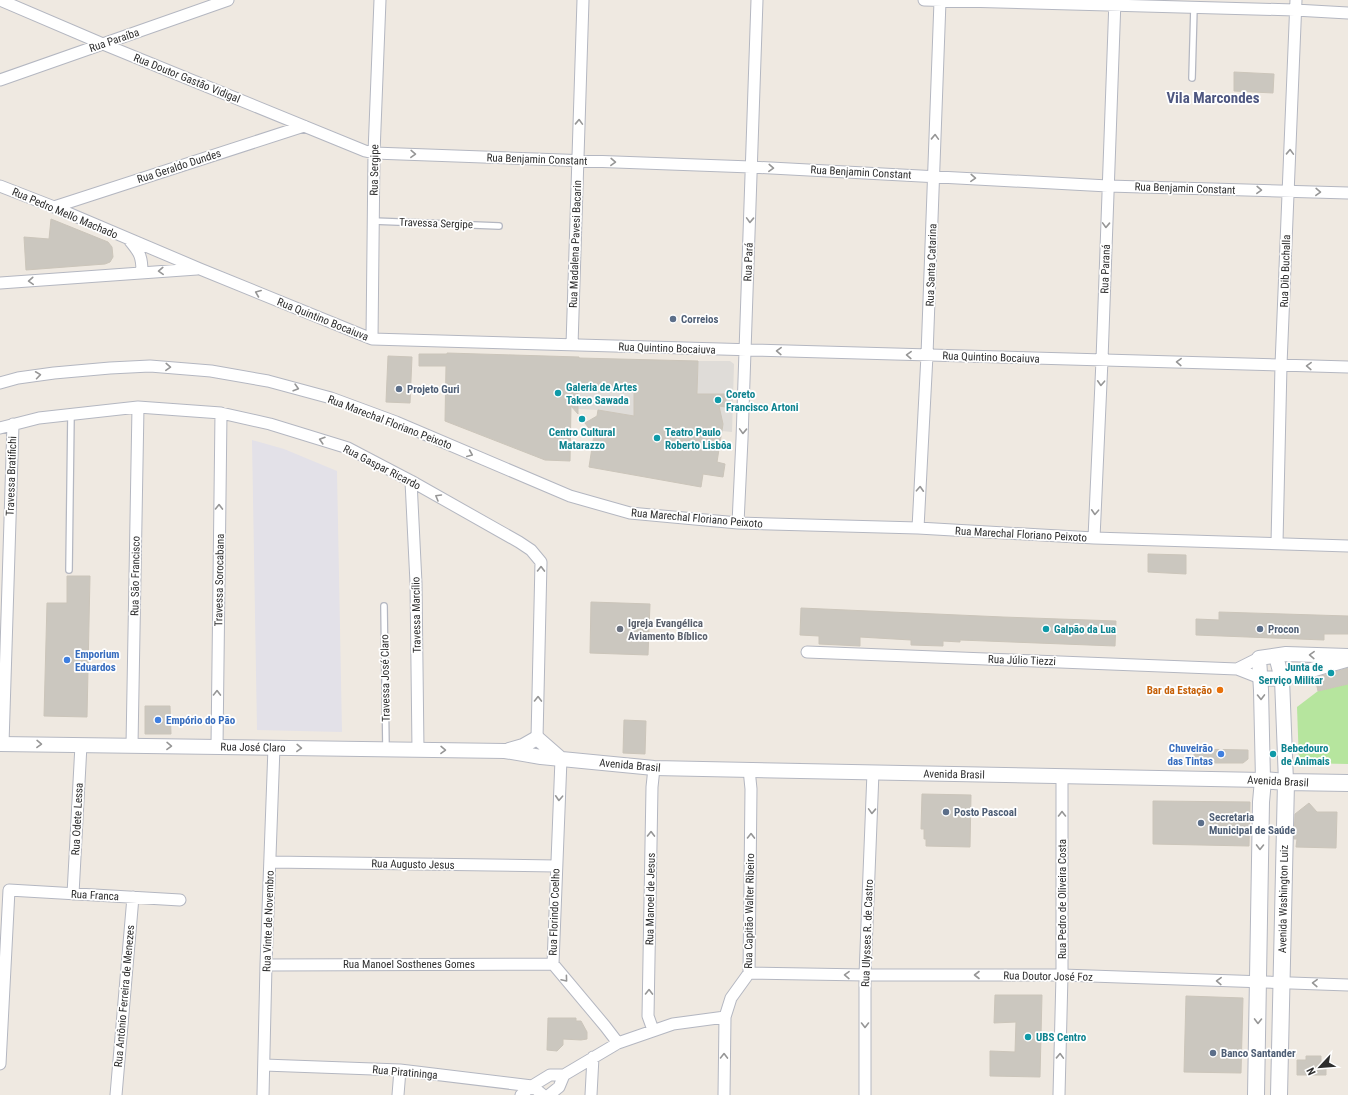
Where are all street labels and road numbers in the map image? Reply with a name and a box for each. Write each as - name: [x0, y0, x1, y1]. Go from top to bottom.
- street label: Rua Paraíba: [87, 26, 141, 55]
- street label: Rua Doutor Gastão Vidigal: [132, 51, 242, 106]
- street label: Rua Sergipe: [368, 144, 381, 196]
- street label: Rua Geraldo Dundes: [135, 147, 223, 186]
- street label: Rua Benjamin Constant: [486, 151, 588, 168]
- street label: Rua Benjamin Constant: [810, 163, 912, 182]
- street label: Rua Madalena Pavesi Bacarin: [567, 180, 584, 308]
- street label: Rua Benjamin Constant: [1134, 180, 1236, 197]
- street label: Rua Pedro Mello Machado: [10, 185, 120, 242]
- street label: Travessa Sergipe: [399, 216, 473, 231]
- street label: Rua Santa Catarina: [924, 223, 939, 307]
- street label: Rua Dib Buchalla: [1278, 234, 1293, 308]
- street label: Rua Pará: [741, 242, 756, 282]
- street label: Rua Paraná: [1098, 244, 1113, 294]
- street label: Rua Quintino Bocaiuva: [275, 295, 370, 344]
- street label: Rua Quintino Bocaiuva: [618, 340, 716, 357]
- street label: Rua Quintino Bocaiuva: [942, 349, 1040, 366]
- street label: Rua Marechal Floriano Peixoto: [326, 393, 454, 452]
- street label: Travessa Bratifichi: [4, 436, 19, 516]
- street label: Rua Gaspar Ricardo: [341, 442, 423, 493]
- street label: Rua Marechal Floriano Peixoto: [631, 506, 764, 531]
- street label: Rua Marechal Floriano Peixoto: [955, 525, 1088, 544]
- street label: Travessa Sorocabana: [212, 533, 227, 627]
- street label: Rua São Francisco: [128, 535, 143, 616]
- street label: Travessa Marcílio: [409, 576, 424, 653]
- street label: Travessa José Claro: [378, 634, 393, 722]
- street label: Rua Júlio Tiezzi: [988, 653, 1056, 668]
- street label: Rua José Claro: [220, 740, 286, 755]
- street label: Avenida Brasil: [599, 756, 661, 775]
- street label: Avenida Brasil: [923, 767, 985, 782]
- street label: Avenida Brasil: [1247, 773, 1309, 790]
- street label: Rua Odete Lessa: [69, 782, 86, 856]
- street label: Rua Pedro de Oliveira Costa: [1056, 839, 1069, 959]
- street label: Avenida Washington Luiz: [1276, 845, 1291, 953]
- street label: Rua Manoel de Jesus: [643, 853, 658, 945]
- street label: Rua Capitão Walter Ribeiro: [742, 853, 757, 969]
- street label: Rua Augusto Jesus: [371, 857, 455, 872]
- street label: Rua Florindo Coelho: [546, 868, 563, 956]
- street label: Rua Vinte de Novembro: [260, 870, 277, 972]
- street label: Rua Ulysses R. de Castro: [859, 878, 876, 987]
- street label: Rua Franca: [71, 888, 119, 903]
- street label: Rua Antônio Ferreira de Menezes: [112, 924, 137, 1068]
- street label: Rua Manoel Sosthenes Gomes: [343, 958, 475, 971]
- street label: Rua Doutor José Foz: [1003, 969, 1093, 984]
- street label: Rua Piratininga: [372, 1063, 438, 1082]

